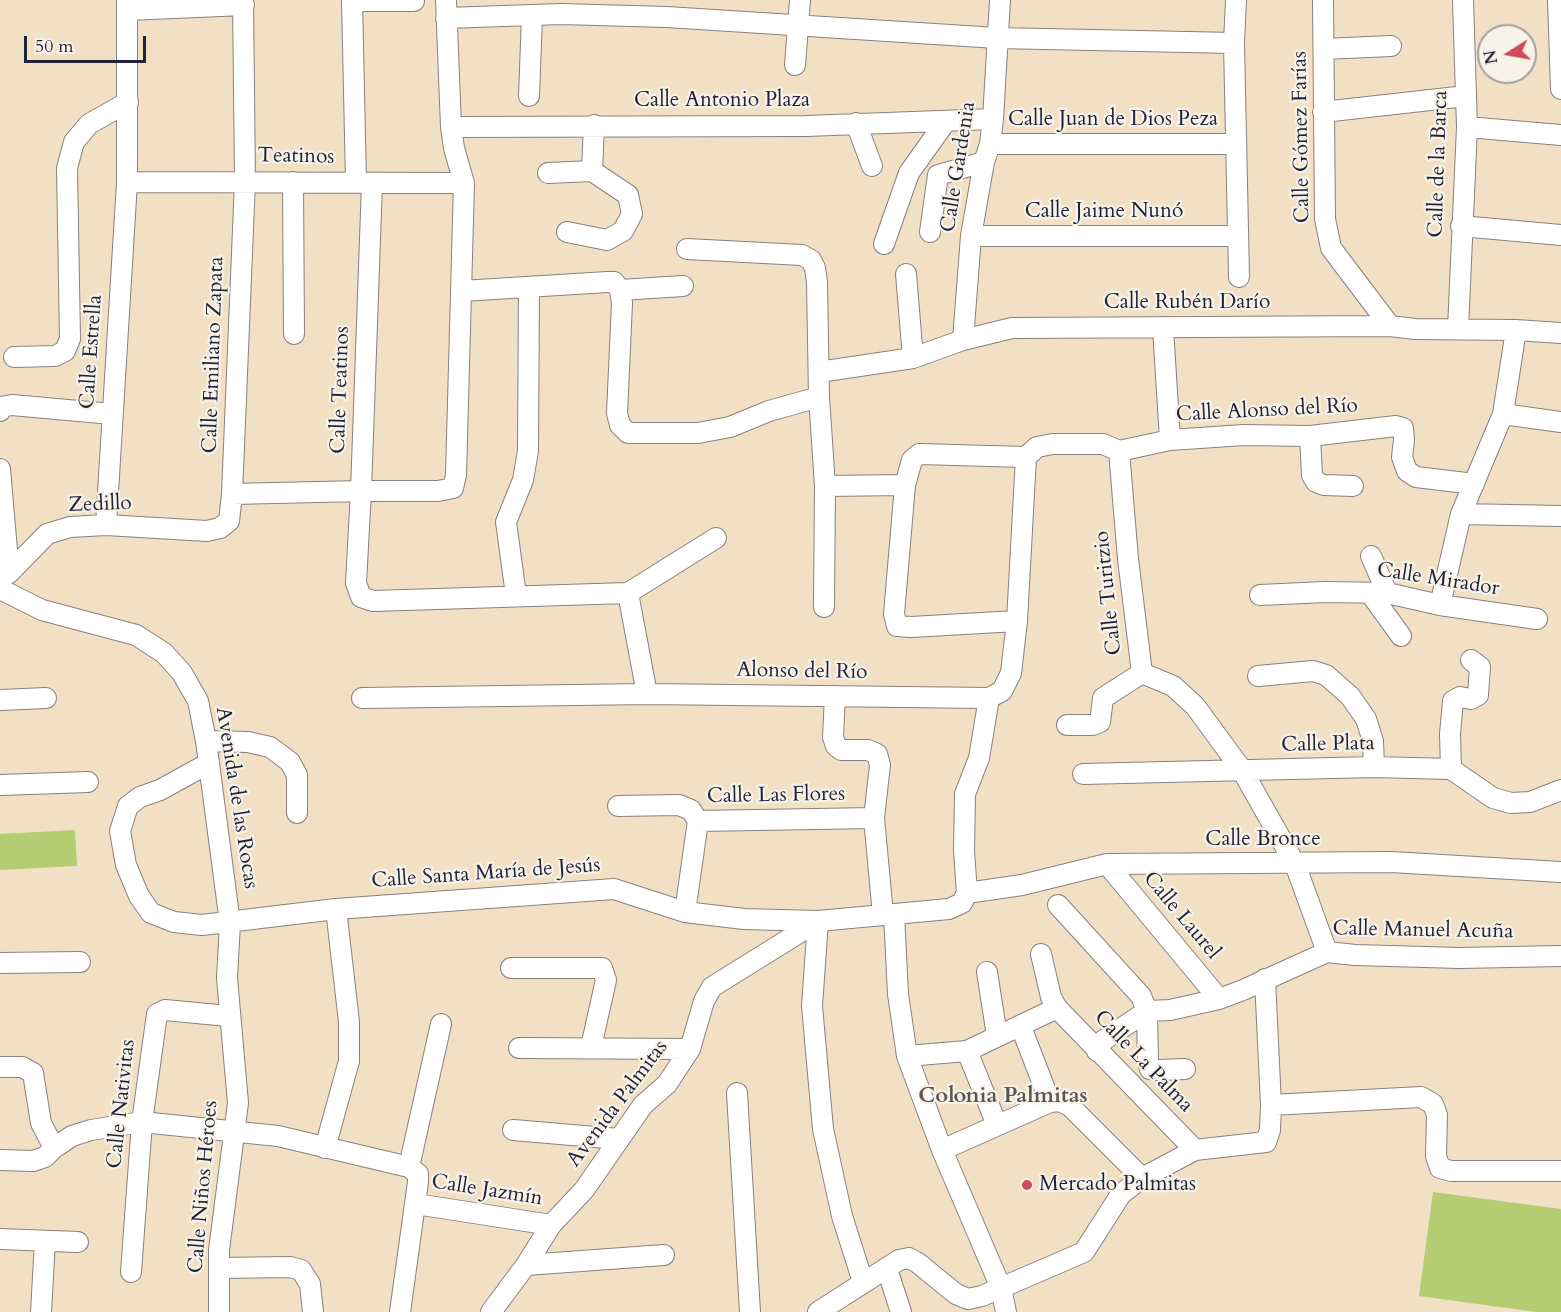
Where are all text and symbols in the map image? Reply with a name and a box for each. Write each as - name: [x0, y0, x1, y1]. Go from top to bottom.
- scale bar: [27, 24, 148, 62]
- north arrow: [1477, 24, 1537, 84]
- text: 50 m: [35, 34, 74, 59]
- text: N: [1479, 48, 1503, 66]
- street label: Calle Gómez Farías: [1288, 51, 1316, 223]
- street label: Calle Antonio Plaza: [634, 88, 810, 114]
- street label: Calle de la Barca: [1424, 90, 1454, 238]
- street label: Calle Gardenia: [936, 100, 982, 234]
- street label: Calle Juan de Dios Peza: [1008, 107, 1218, 133]
- street label: Teatinos: [257, 144, 335, 170]
- street label: Calle Jaime Nunó: [1025, 199, 1183, 225]
- street label: Calle Emiliano Zapata: [198, 256, 230, 454]
- street label: Calle Rubén Darío: [1104, 290, 1270, 316]
- street label: Calle Estrella: [75, 294, 109, 410]
- street label: Calle Teatinos: [326, 326, 356, 454]
- street label: Calle Alonso del Río: [1175, 394, 1359, 428]
- street label: Zedillo: [68, 491, 132, 519]
- street label: Calle Turitzio: [1090, 530, 1128, 656]
- street label: Calle Mirador: [1375, 558, 1501, 602]
- street label: Alonso del Río: [736, 658, 868, 686]
- street label: Avenida de las Rocas: [209, 705, 263, 891]
- street label: Calle Plata: [1281, 732, 1375, 758]
- street label: Calle Las Flores: [707, 782, 845, 810]
- street label: Calle Bronce: [1205, 827, 1321, 853]
- street label: Calle Santa María de Jesús: [371, 853, 601, 895]
- street label: Calle Laurel: [1137, 867, 1225, 965]
- street label: Calle Manuel Acuña: [1332, 917, 1514, 945]
- street label: Calle La Palma: [1088, 1006, 1198, 1118]
- street label: Avenida Palmitas: [562, 1036, 674, 1172]
- street label: Calle Nativitas: [103, 1038, 141, 1170]
- district label: Colonia Palmitas: [918, 1084, 1088, 1110]
- street label: Calle Niños Héroes: [184, 1100, 224, 1274]
- street label: Calle Jazmín: [430, 1170, 544, 1212]
- place label: Mercado Palmitas: [1039, 1172, 1196, 1198]
- marker: Mercado Palmitas: [1020, 1178, 1034, 1192]

